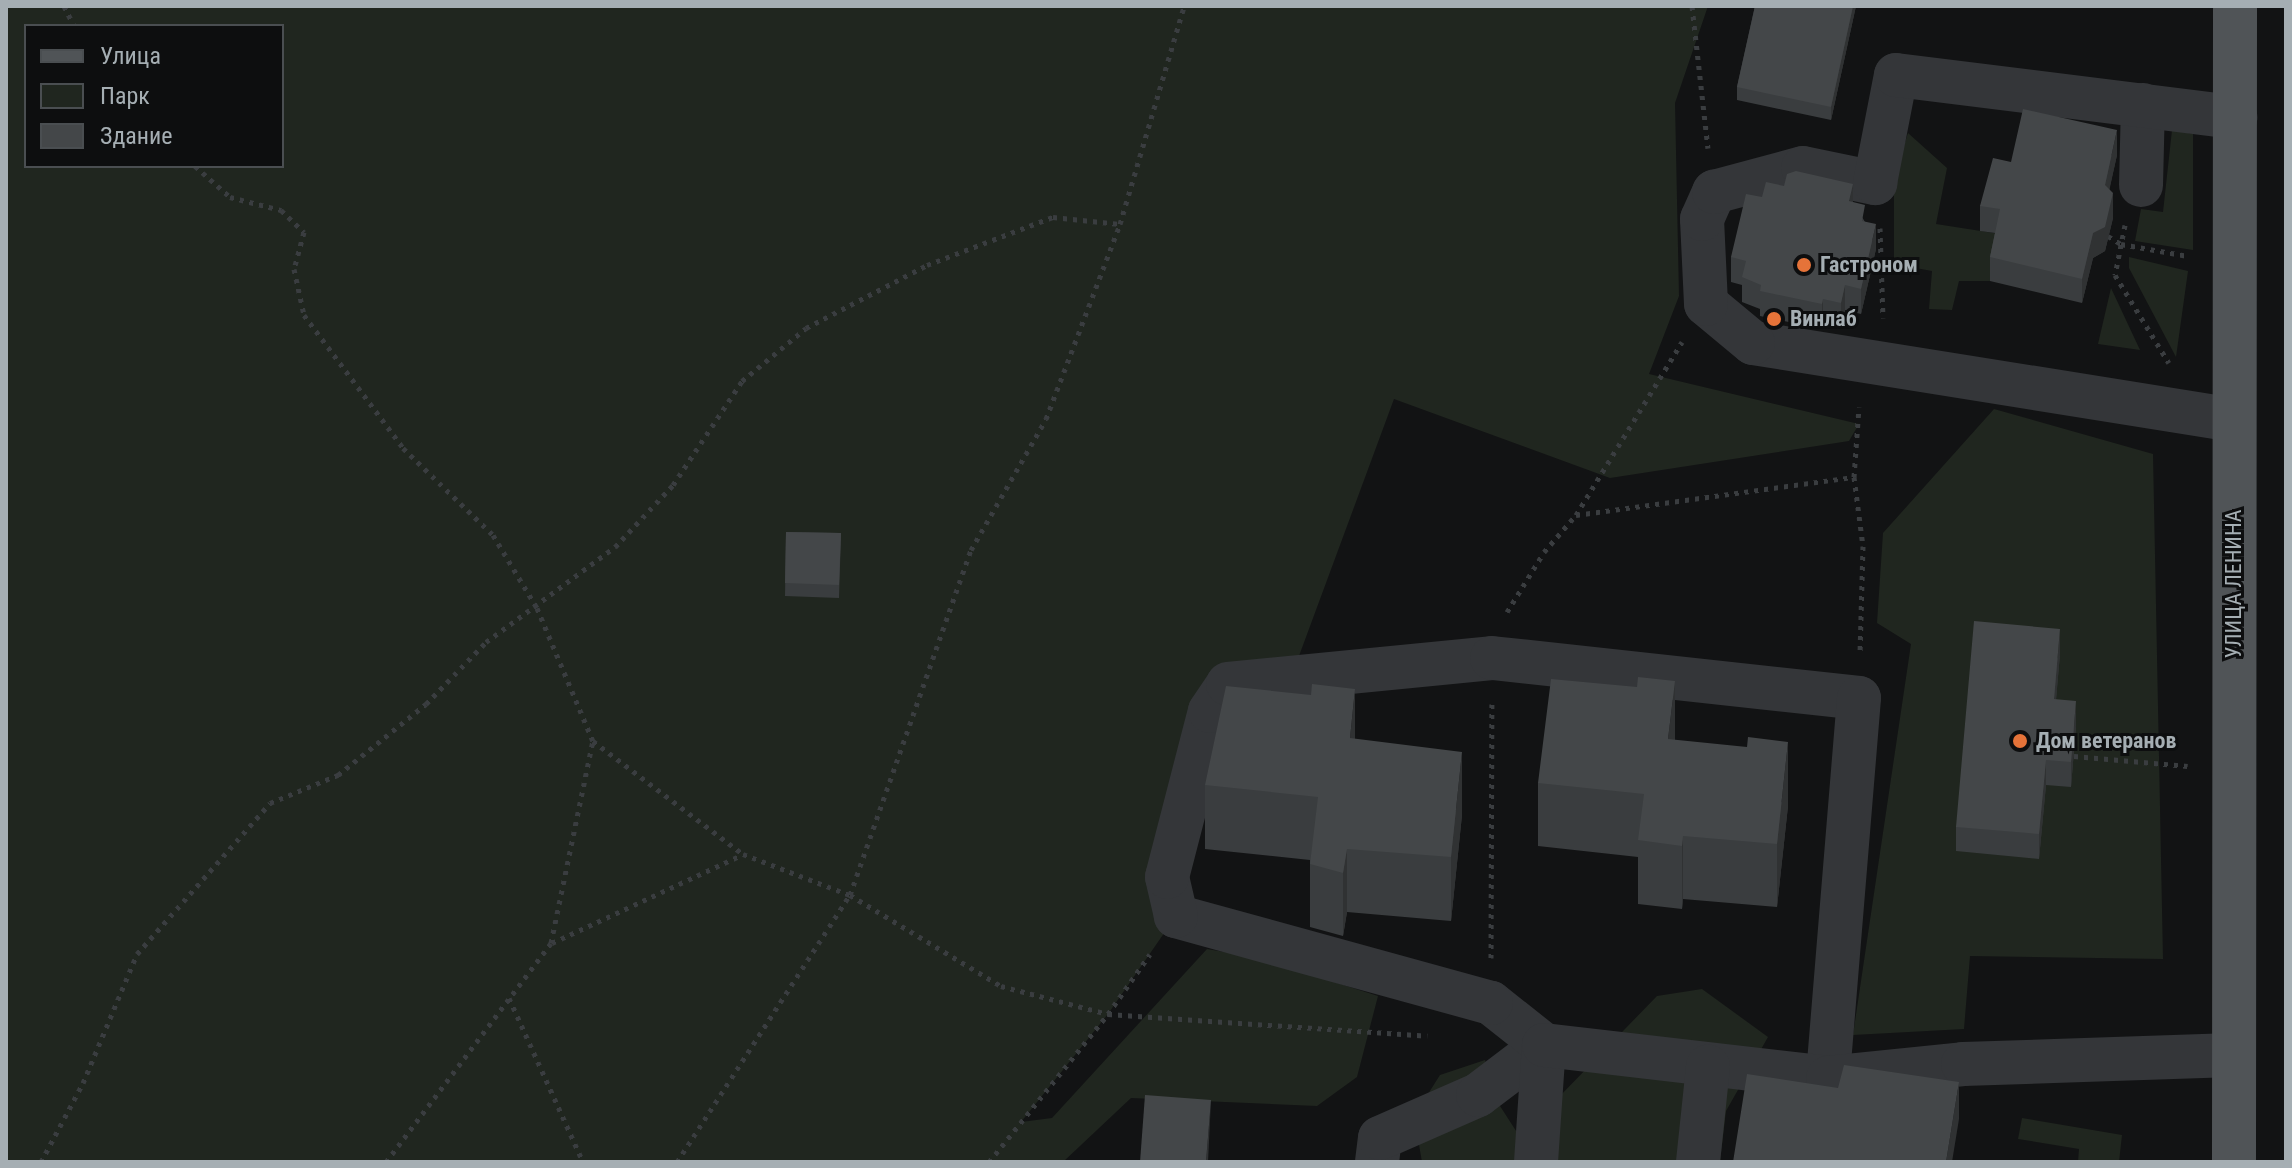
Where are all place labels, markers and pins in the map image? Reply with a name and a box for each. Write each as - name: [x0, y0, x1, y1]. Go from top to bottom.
- place label: Гастроном: [1820, 252, 1918, 278]
- marker: Гастроном: [1795, 256, 1813, 274]
- place label: Винлаб: [1790, 306, 1857, 332]
- marker: Винлаб: [1765, 310, 1783, 328]
- place label: Дом ветеранов: [2036, 728, 2176, 754]
- marker: Дом ветеранов: [2011, 732, 2029, 750]

